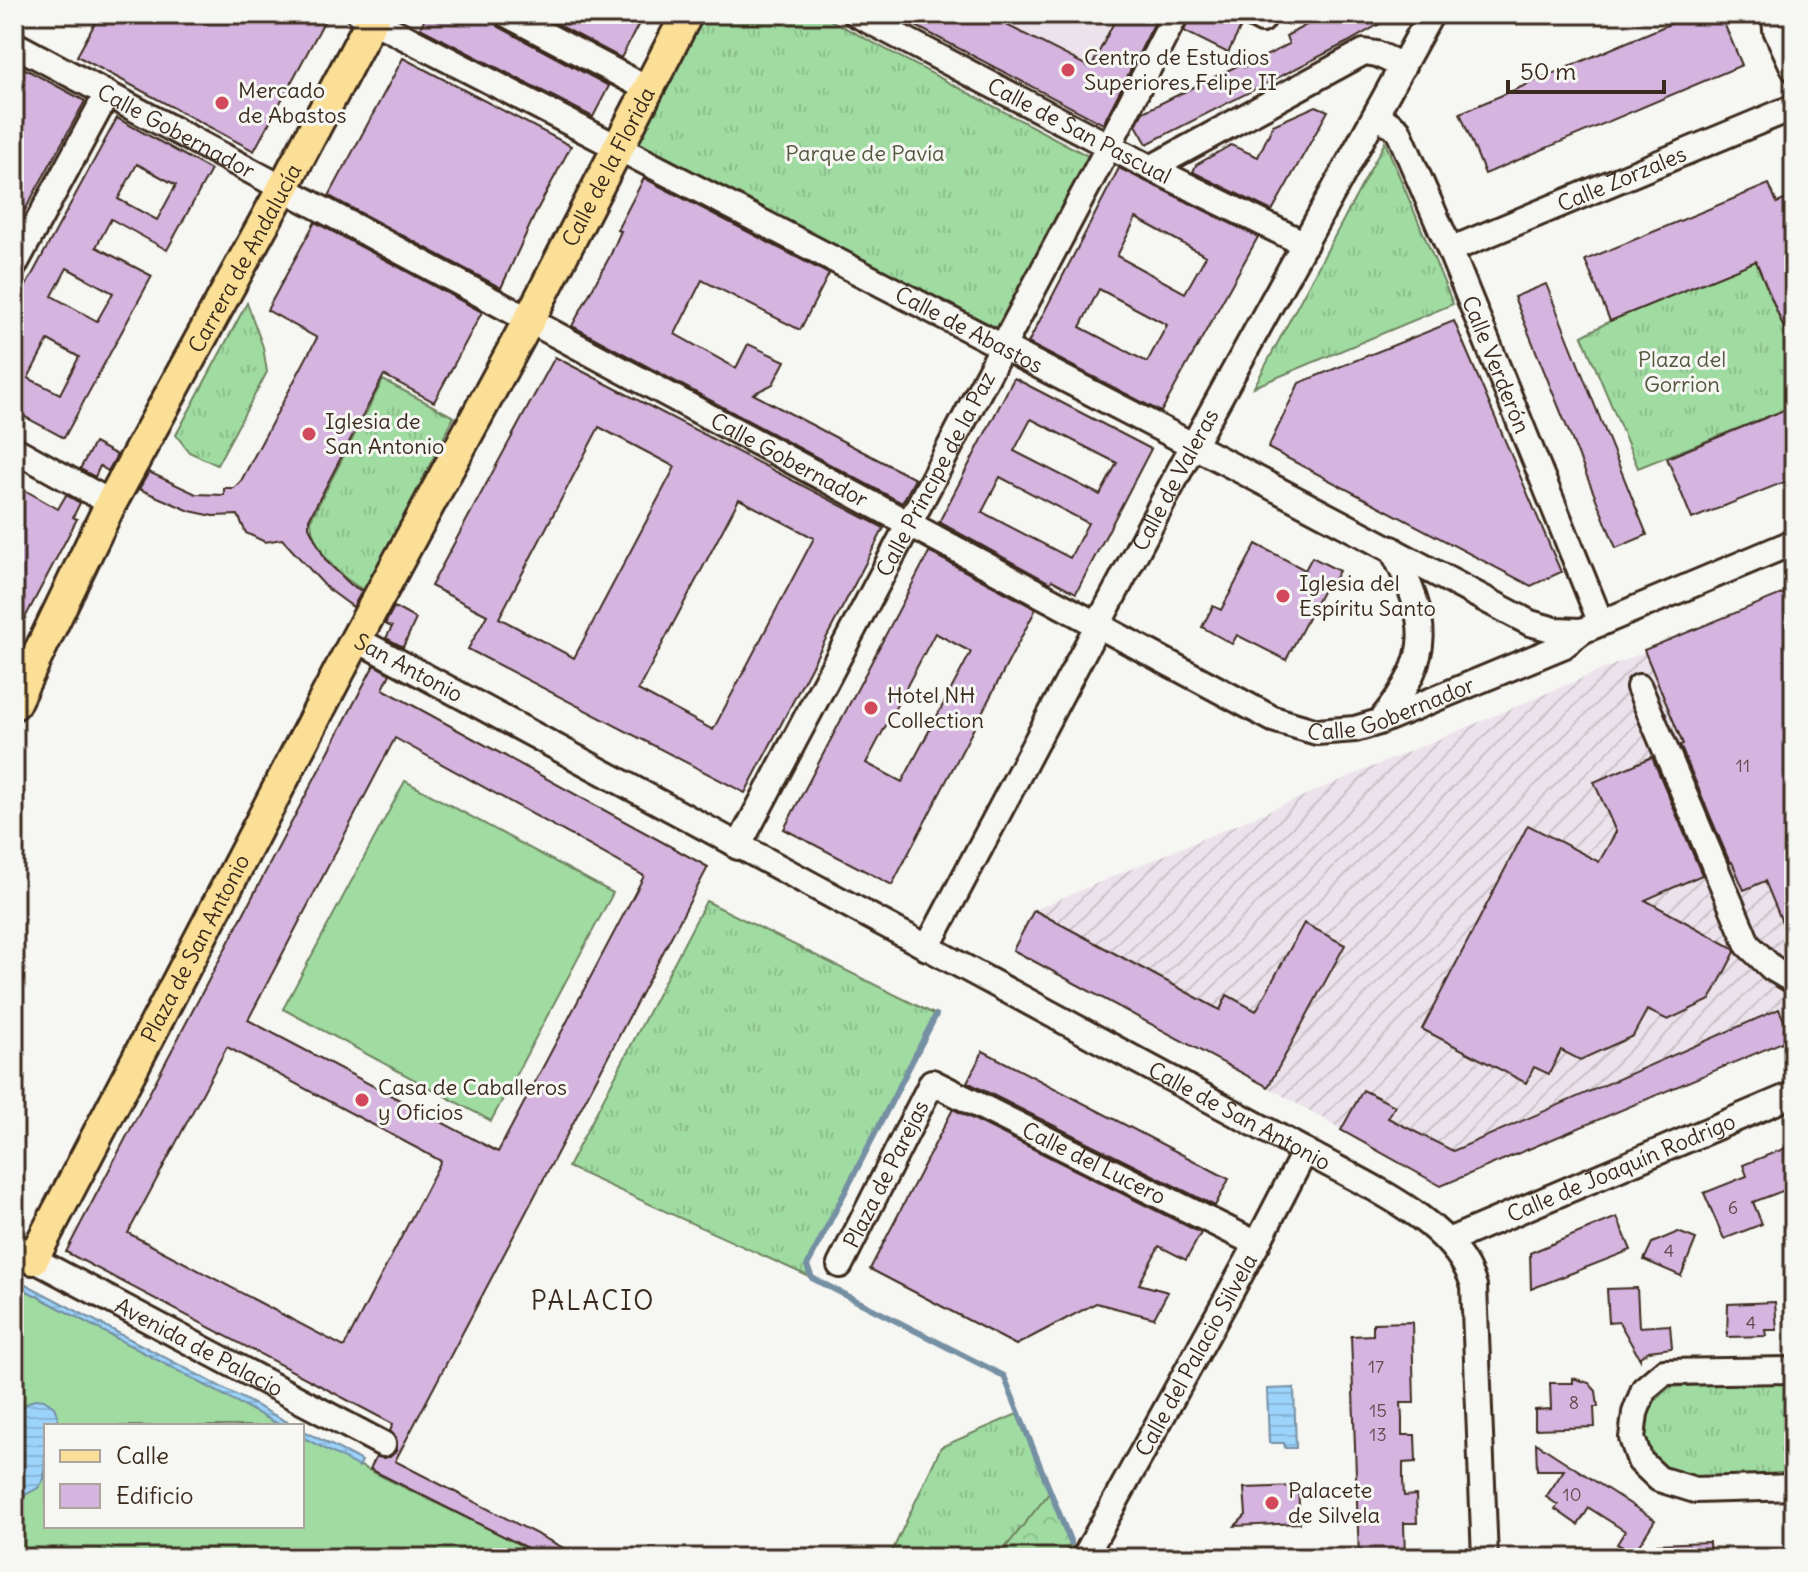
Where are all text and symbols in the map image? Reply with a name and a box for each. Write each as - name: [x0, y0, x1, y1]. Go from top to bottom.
- place label: Centro de Estudios Superiores Felipe II: [1084, 43, 1277, 96]
- scale bar: [1508, 44, 1664, 94]
- text: 50 m: [1520, 56, 1576, 86]
- marker: Centro de Estudios Superiores Felipe II: [1059, 61, 1077, 79]
- street label: Calle de San Pascual: [983, 71, 1176, 190]
- place label: Mercado de Abastos: [238, 76, 347, 129]
- street label: Calle Gobernador: [93, 77, 260, 185]
- street label: Calle de la Florida: [555, 82, 661, 251]
- marker: Mercado de Abastos: [213, 94, 231, 112]
- park label: Parque de Pavía: [785, 139, 945, 167]
- street label: Calle Zorzales: [1553, 139, 1690, 218]
- street label: Carrera de Andalucía: [182, 159, 307, 358]
- street label: Calle de Abastos: [891, 280, 1048, 379]
- street label: Calle Verderón: [1456, 291, 1537, 437]
- park label: Plaza del Gorrion: [1638, 345, 1726, 398]
- street label: Calle Príncipe de la Paz: [870, 367, 1001, 581]
- street label: Calle de Valeras: [1126, 404, 1225, 556]
- street label: Calle Gobernador: [706, 406, 873, 513]
- place label: Iglesia de San Antonio: [325, 407, 444, 460]
- marker: Iglesia de San Antonio: [300, 425, 318, 443]
- place label: Iglesia del Espíritu Santo: [1299, 569, 1436, 622]
- marker: Iglesia del Espíritu Santo: [1274, 587, 1292, 605]
- street label: San Antonio: [350, 627, 468, 708]
- street label: Calle Gobernador: [1304, 670, 1478, 747]
- place label: Hotel NH Collection: [887, 681, 984, 734]
- marker: Hotel NH Collection: [862, 699, 880, 717]
- house number: 11: [1736, 754, 1750, 777]
- street label: Plaza de San Antonio: [134, 849, 255, 1047]
- street label: Calle de San Antonio: [1144, 1055, 1335, 1176]
- place label: Casa de Caballeros y Oficios: [378, 1073, 567, 1126]
- marker: Casa de Caballeros y Oficios: [353, 1091, 371, 1109]
- street label: Plaza de Parejas: [837, 1095, 935, 1252]
- street label: Calle de Joaquín Rodrigo: [1503, 1107, 1739, 1228]
- street label: Calle del Lucero: [1018, 1115, 1171, 1210]
- house number: 6: [1728, 1196, 1738, 1219]
- house number: 4: [1664, 1239, 1674, 1262]
- street label: Calle del Palacio Silvela: [1129, 1249, 1263, 1461]
- district label: PALACIO: [531, 1284, 655, 1317]
- street label: Avenida de Palacio: [110, 1291, 288, 1403]
- house number: 4: [1746, 1311, 1756, 1334]
- house number: 17: [1368, 1355, 1384, 1378]
- house number: 8: [1569, 1391, 1579, 1414]
- house number: 15: [1369, 1399, 1387, 1422]
- house number: 13: [1369, 1423, 1387, 1446]
- legend: [44, 1424, 304, 1528]
- text: Calle: [116, 1440, 169, 1470]
- place label: Palacete de Silvela: [1288, 1476, 1380, 1529]
- text: Edificio: [116, 1480, 194, 1510]
- house number: 10: [1563, 1483, 1582, 1506]
- marker: Palacete de Silvela: [1263, 1494, 1281, 1512]

